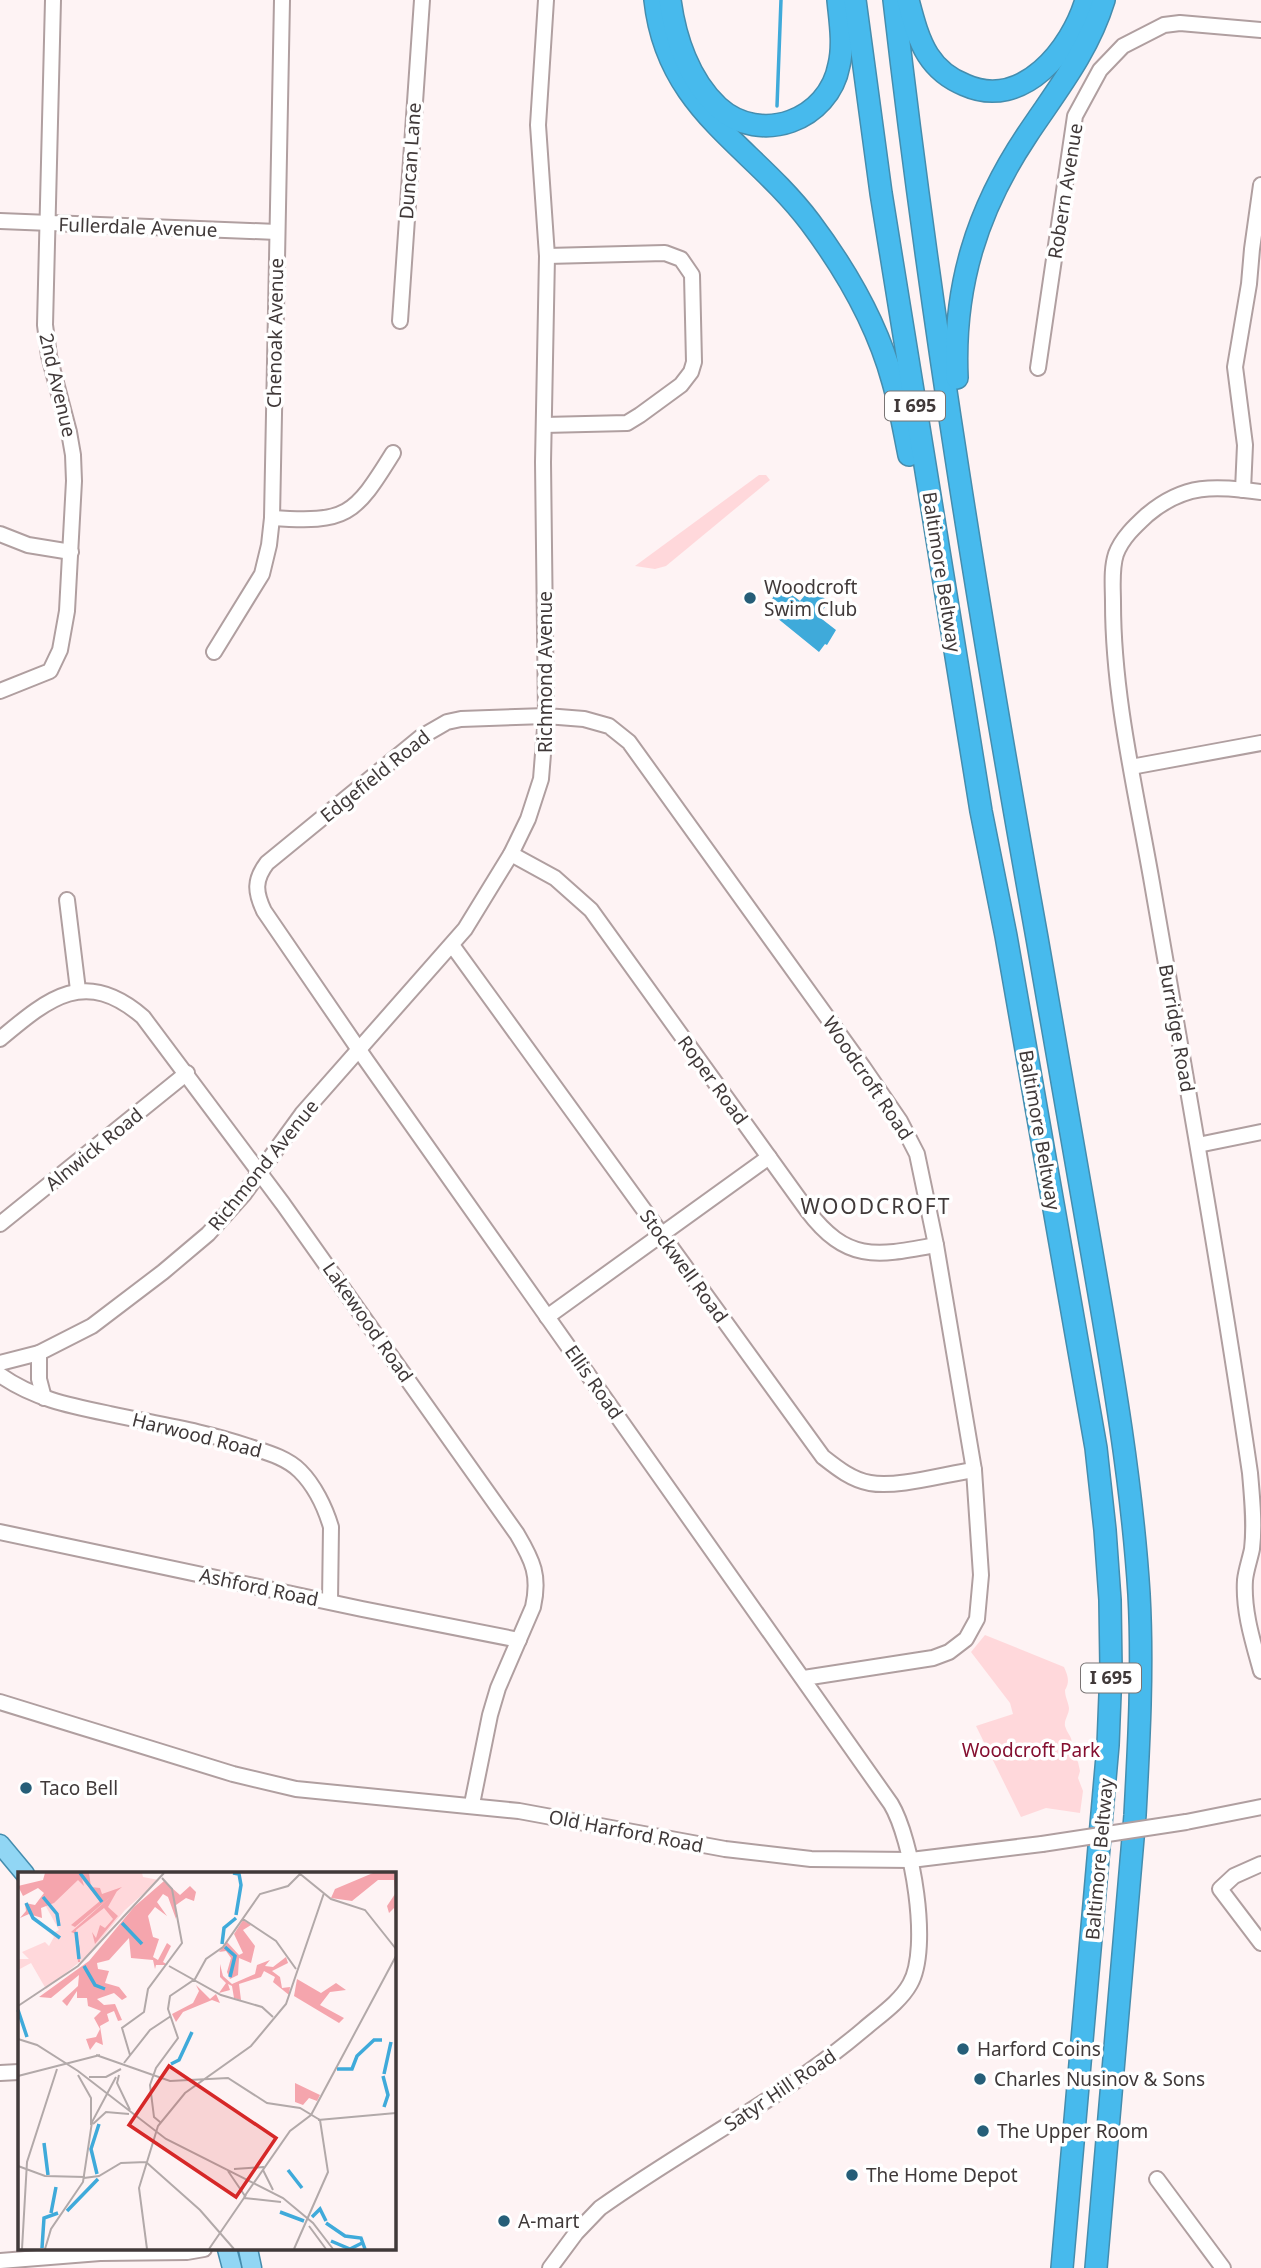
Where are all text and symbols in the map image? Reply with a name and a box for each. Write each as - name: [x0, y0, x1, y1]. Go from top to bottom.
- street label: Duncan Lane: [393, 102, 427, 220]
- street label: Robern Avenue: [1041, 121, 1089, 261]
- street label: Fullerdale Avenue: [58, 211, 218, 243]
- street label: Chenoak Avenue: [261, 258, 289, 408]
- street label: 2nd Avenue: [33, 330, 83, 440]
- road number: I 695: [885, 392, 945, 420]
- street label: Baltimore Beltway: [916, 490, 968, 654]
- place label: Woodcroft Swim Club: [764, 574, 858, 622]
- marker: Woodcroft Swim Club: [742, 590, 758, 606]
- street label: Richmond Avenue: [532, 591, 558, 753]
- street label: Edgefield Road: [315, 724, 435, 828]
- street label: Burridge Road: [1153, 962, 1201, 1094]
- street label: Woodcroft Road: [817, 1011, 919, 1145]
- street label: Roper Road: [672, 1030, 754, 1130]
- street label: Baltimore Beltway: [1013, 1048, 1067, 1212]
- street label: Richmond Avenue: [202, 1094, 324, 1236]
- street label: Alnwick Road: [40, 1102, 148, 1196]
- district label: WOODCROFT: [801, 1192, 951, 1220]
- street label: Stockwell Road: [634, 1204, 734, 1328]
- street label: Lakewood Road: [317, 1257, 419, 1387]
- street label: Ellis Road: [559, 1340, 629, 1424]
- street label: Harwood Road: [129, 1406, 265, 1464]
- street label: Ashford Road: [197, 1562, 321, 1612]
- road number: I 695: [1081, 1664, 1141, 1693]
- park label: Woodcroft Park: [962, 1737, 1100, 1763]
- place label: Taco Bell: [40, 1775, 118, 1801]
- street label: Baltimore Beltway: [1079, 1777, 1119, 1941]
- marker: Taco Bell: [18, 1780, 34, 1796]
- street label: Old Harford Road: [547, 1803, 705, 1859]
- inset map: [18, 1872, 396, 2250]
- place label: Harford Coins: [977, 2036, 1101, 2062]
- marker: Harford Coins: [955, 2041, 971, 2057]
- street label: Satyr Hill Road: [719, 2043, 841, 2137]
- place label: Charles Nusinov & Sons: [994, 2066, 1205, 2092]
- marker: Charles Nusinov & Sons: [972, 2071, 988, 2087]
- place label: The Upper Room: [997, 2118, 1148, 2144]
- marker: The Upper Room: [975, 2123, 991, 2139]
- place label: The Home Depot: [866, 2162, 1018, 2188]
- marker: The Home Depot: [844, 2167, 860, 2183]
- place label: A-mart: [518, 2208, 580, 2234]
- marker: A-mart: [496, 2213, 512, 2229]

